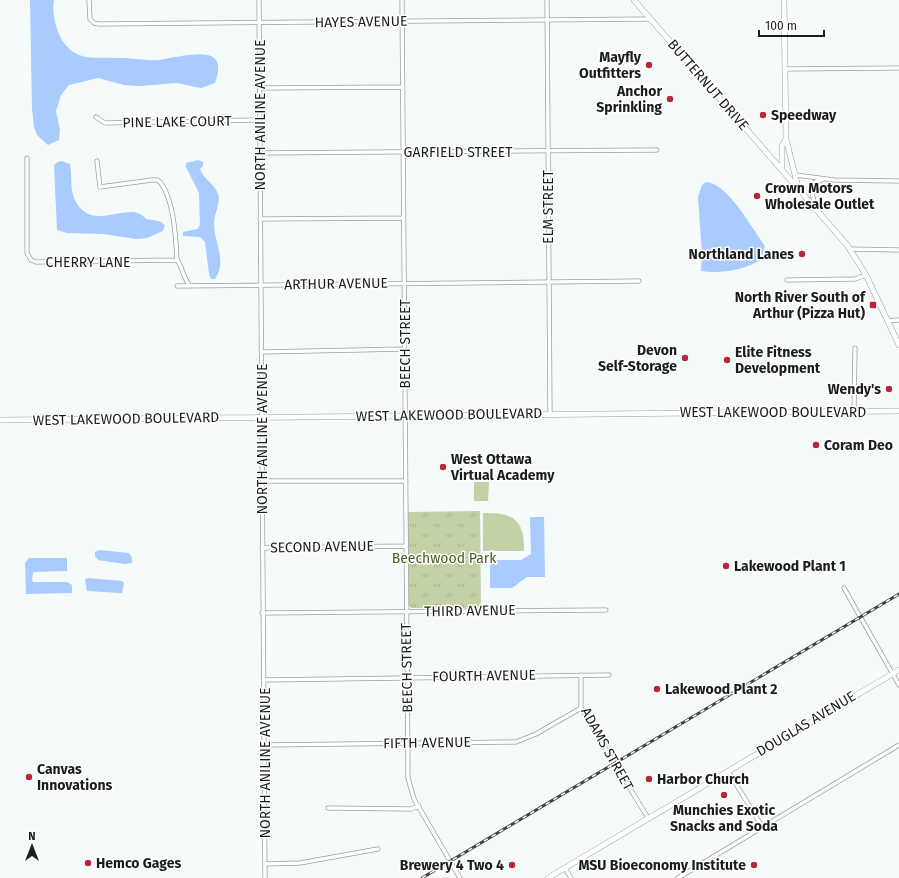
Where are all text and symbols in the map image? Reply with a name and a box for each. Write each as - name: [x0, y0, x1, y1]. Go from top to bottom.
- scale bar: [759, 12, 824, 38]
- street label: HAYES AVENUE: [315, 13, 407, 31]
- text: 100 m: [765, 19, 797, 33]
- street label: BUTTERNUT DRIVE: [664, 36, 752, 134]
- street label: NORTH ANILINE AVENUE: [252, 40, 269, 190]
- place label: Mayfly Outfitters: [579, 49, 642, 82]
- marker: Mayfly Outfitters: [644, 60, 654, 70]
- place label: Anchor Sprinkling: [596, 83, 662, 116]
- marker: Anchor Sprinkling: [665, 94, 675, 104]
- place label: Speedway: [771, 107, 837, 124]
- marker: Speedway: [758, 110, 768, 120]
- street label: PINE LAKE COURT: [122, 113, 233, 131]
- street label: GARFIELD STREET: [404, 144, 513, 161]
- street label: ELM STREET: [540, 169, 557, 244]
- place label: Crown Motors Wholesale Outlet: [765, 180, 875, 213]
- marker: Crown Motors Wholesale Outlet: [752, 191, 762, 201]
- place label: Northland Lanes: [689, 246, 794, 263]
- marker: Northland Lanes: [797, 249, 807, 259]
- street label: CHERRY LANE: [46, 254, 130, 271]
- street label: ARTHUR AVENUE: [284, 275, 388, 293]
- place label: North River South of Arthur (Pizza Hut): [735, 289, 867, 322]
- street label: BEECH STREET: [397, 298, 414, 389]
- marker: North River South of Arthur (Pizza Hut): [868, 300, 878, 310]
- place label: Devon Self-Storage: [598, 342, 677, 375]
- place label: Elite Fitness Development: [735, 344, 821, 377]
- marker: Devon Self-Storage: [680, 353, 690, 363]
- marker: Elite Fitness Development: [722, 355, 732, 365]
- street label: NORTH ANILINE AVENUE: [254, 364, 271, 514]
- place label: Wendy's: [828, 381, 881, 398]
- marker: Wendy's: [884, 384, 894, 394]
- street label: WEST LAKEWOOD BOULEVARD: [680, 404, 866, 421]
- street label: WEST LAKEWOOD BOULEVARD: [356, 405, 542, 425]
- street label: WEST LAKEWOOD BOULEVARD: [33, 409, 219, 429]
- place label: Coram Deo: [824, 437, 893, 454]
- marker: Coram Deo: [811, 440, 821, 450]
- place label: West Ottawa Virtual Academy: [450, 451, 555, 484]
- marker: West Ottawa Virtual Academy: [438, 462, 448, 472]
- street label: SECOND AVENUE: [270, 538, 374, 556]
- park label: Beechwood Park: [392, 550, 497, 567]
- place label: Lakewood Plant 1: [734, 558, 846, 575]
- marker: Lakewood Plant 1: [721, 561, 731, 571]
- street label: THIRD AVENUE: [424, 602, 516, 620]
- street label: BEECH STREET: [398, 622, 416, 713]
- street label: FOURTH AVENUE: [432, 667, 536, 685]
- place label: Lakewood Plant 2: [665, 681, 778, 698]
- marker: Lakewood Plant 2: [652, 684, 662, 694]
- street label: NORTH ANILINE AVENUE: [257, 688, 274, 838]
- street label: DOUGLAS AVENUE: [753, 688, 859, 760]
- street label: ADAMS STREET: [577, 705, 637, 794]
- street label: FIFTH AVENUE: [383, 734, 471, 752]
- place label: Canvas Innovations: [37, 761, 112, 794]
- place label: Harbor Church: [657, 771, 749, 788]
- marker: Canvas Innovations: [24, 772, 34, 782]
- marker: Harbor Church: [644, 774, 654, 784]
- marker: Munchies Exotic Snacks and Soda: [719, 790, 729, 800]
- place label: Munchies Exotic Snacks and Soda: [670, 802, 778, 835]
- north arrow: [12, 826, 52, 866]
- text: N: [28, 830, 36, 843]
- place label: Hemco Gages: [96, 855, 181, 872]
- place label: Brewery 4 Two 4: [400, 857, 504, 874]
- place label: MSU Bioeconomy Institute: [579, 857, 746, 874]
- marker: Hemco Gages: [83, 858, 93, 868]
- marker: Brewery 4 Two 4: [507, 860, 517, 870]
- marker: MSU Bioeconomy Institute: [749, 860, 759, 870]

